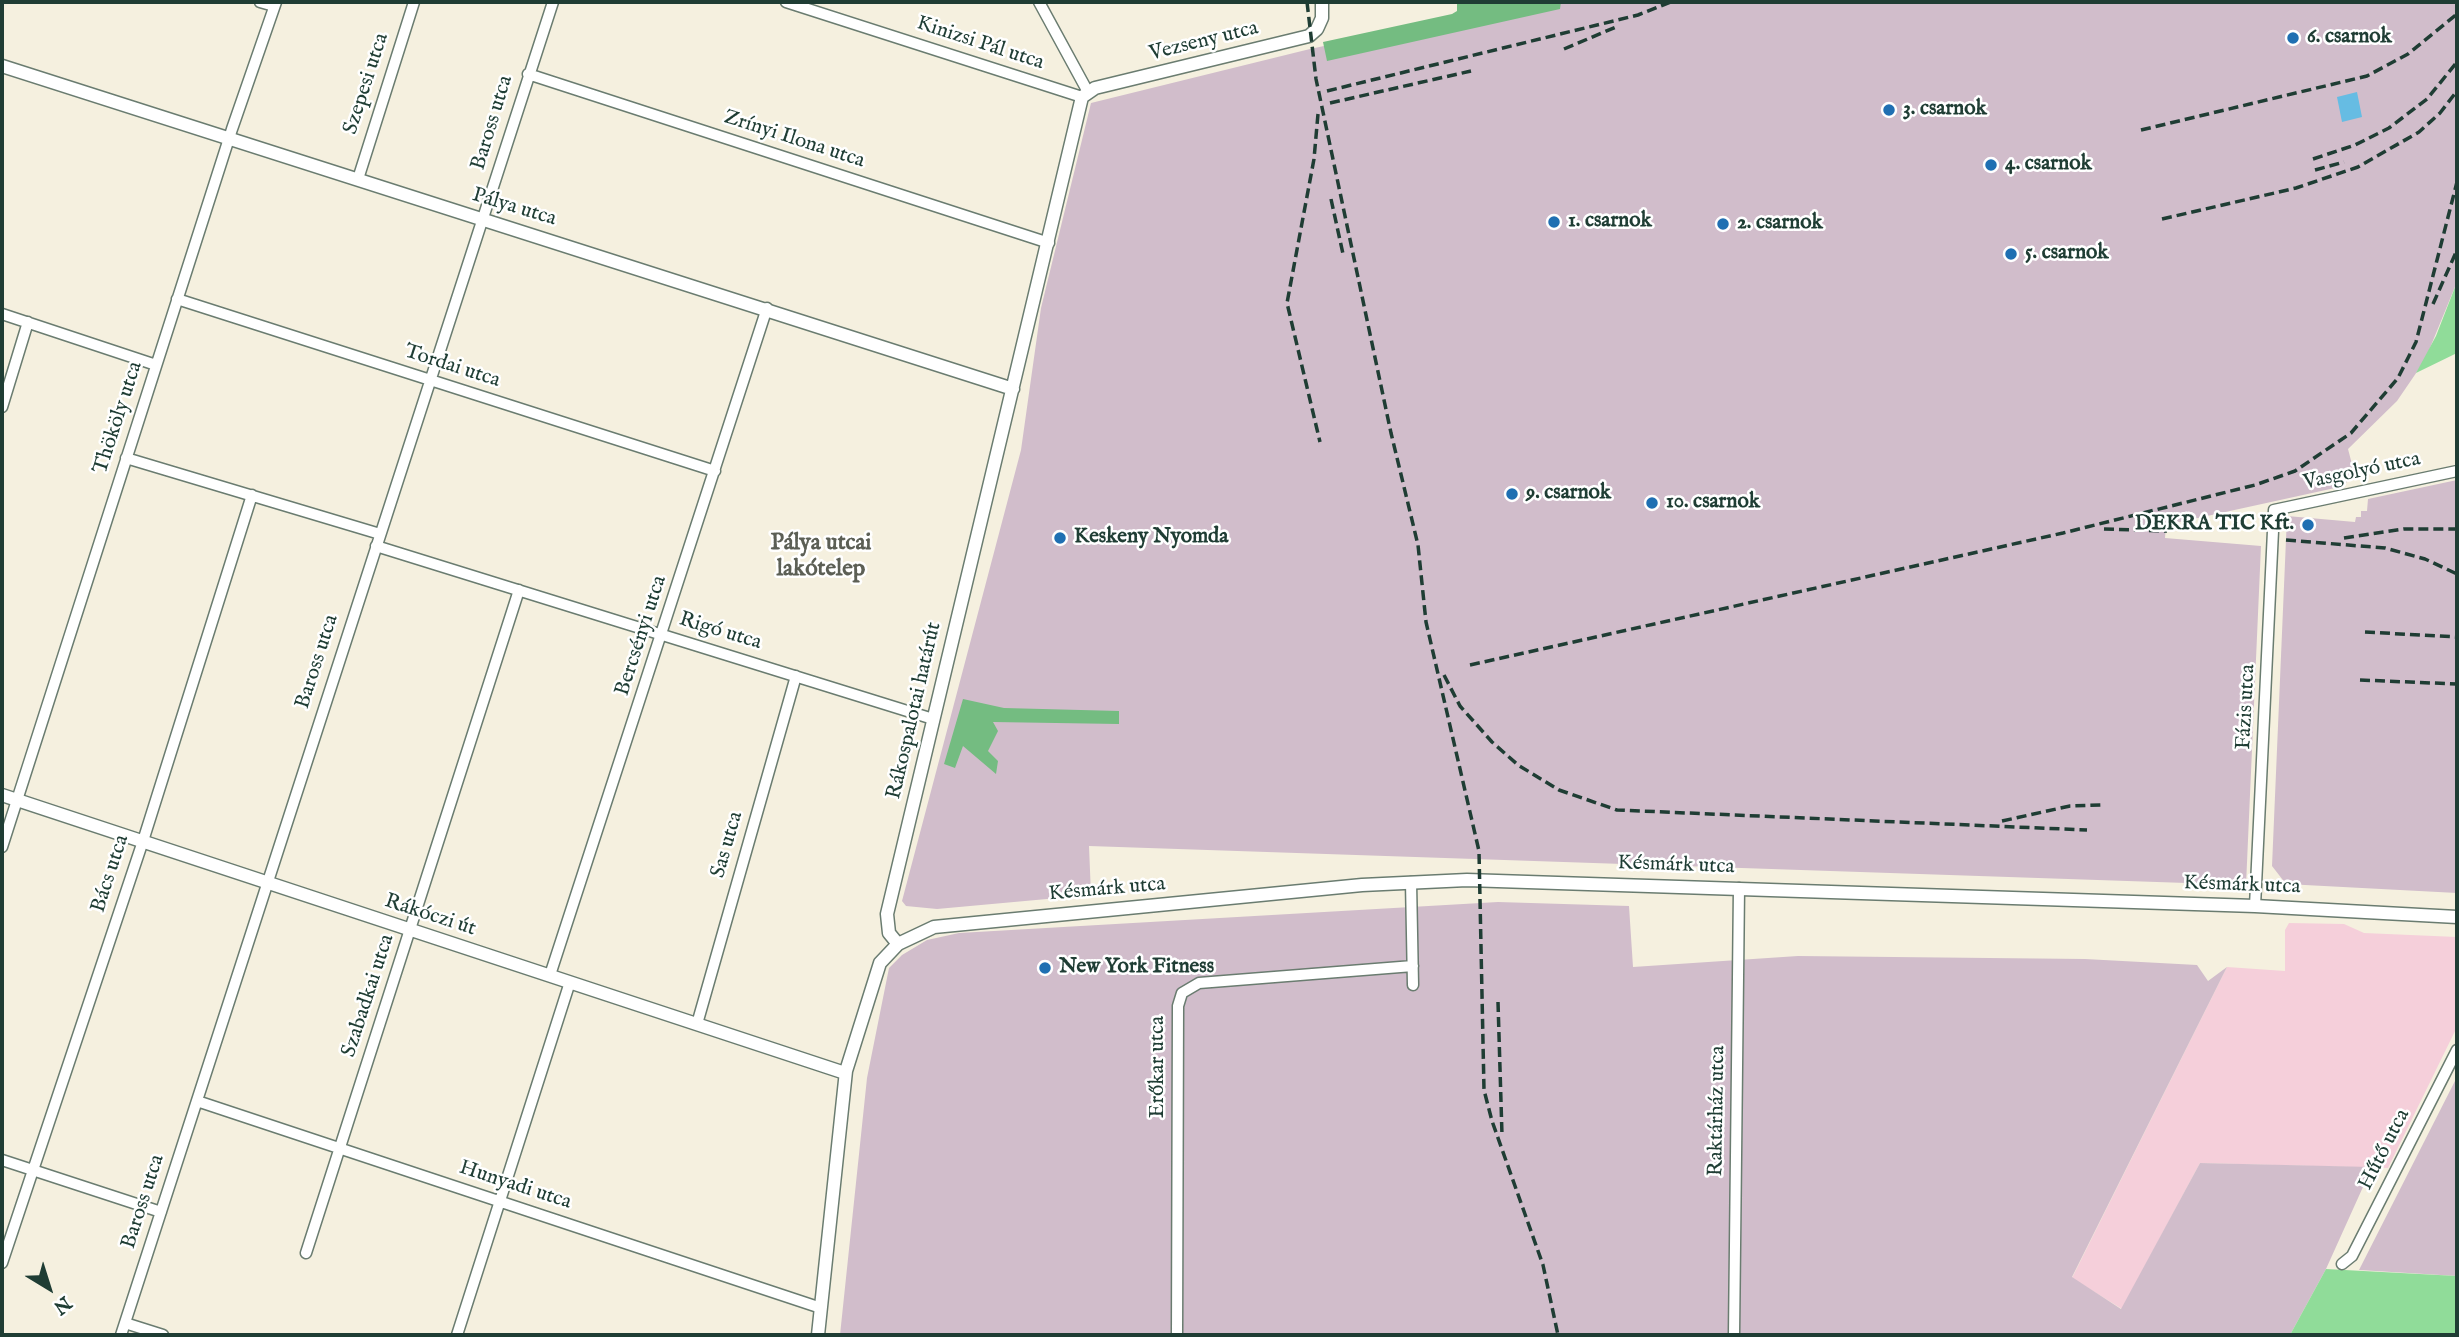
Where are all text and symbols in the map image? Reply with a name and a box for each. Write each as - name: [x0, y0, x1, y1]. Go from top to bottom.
- street label: Kinizsi Pál utca: [913, 12, 1047, 76]
- street label: Vezseny utca: [1147, 16, 1261, 68]
- place label: 6. csarnok: [2307, 25, 2392, 51]
- street label: Szepesi utca: [339, 30, 395, 138]
- marker: 6. csarnok: [2285, 30, 2301, 46]
- street label: Baross utca: [467, 73, 519, 173]
- place label: 3. csarnok: [1903, 97, 1987, 123]
- marker: 3. csarnok: [1881, 102, 1897, 118]
- street label: Zrínyi Ilona utca: [720, 105, 868, 175]
- place label: 4. csarnok: [2005, 152, 2092, 178]
- marker: 4. csarnok: [1983, 157, 1999, 173]
- street label: Pálya utca: [469, 183, 559, 233]
- place label: 1. csarnok: [1568, 209, 1652, 235]
- place label: 2. csarnok: [1737, 211, 1823, 237]
- marker: 1. csarnok: [1546, 214, 1562, 230]
- marker: 2. csarnok: [1715, 216, 1731, 232]
- place label: 5. csarnok: [2025, 241, 2109, 267]
- marker: 5. csarnok: [2003, 246, 2019, 262]
- street label: Tordai utca: [401, 340, 503, 394]
- street label: Thököly utca: [89, 359, 149, 477]
- street label: Vasgolyó utca: [2301, 447, 2423, 497]
- place label: 9. csarnok: [1526, 481, 1611, 507]
- marker: 9. csarnok: [1504, 486, 1520, 502]
- place label: 10. csarnok: [1666, 490, 1760, 516]
- marker: 10. csarnok: [1644, 495, 1660, 511]
- place label: DEKRA TIC Kft.: [2135, 512, 2294, 538]
- marker: DEKRA TIC Kft.: [2300, 517, 2316, 533]
- place label: Keskeny Nyomda: [1074, 525, 1228, 551]
- district label: Pálya utcai lakótelep: [771, 530, 871, 584]
- marker: Keskeny Nyomda: [1052, 530, 1068, 546]
- street label: Bercsényi utca: [611, 573, 673, 699]
- street label: Rigó utca: [676, 608, 764, 656]
- street label: Baross utca: [291, 612, 345, 712]
- street label: Rákospalotai határút: [882, 620, 948, 802]
- street label: Fázis utca: [2232, 664, 2262, 750]
- street label: Sas utca: [707, 809, 749, 881]
- street label: Bács utca: [87, 832, 135, 916]
- street label: Késmárk utca: [1617, 851, 1735, 881]
- street label: Késmárk utca: [2183, 871, 2301, 901]
- street label: Késmárk utca: [1048, 872, 1166, 908]
- street label: Rákóczi út: [381, 889, 479, 943]
- street label: Szabadkai utca: [337, 931, 401, 1061]
- place label: New York Fitness: [1059, 955, 1214, 981]
- marker: New York Fitness: [1037, 960, 1053, 976]
- street label: Erőkar utca: [1146, 1016, 1172, 1118]
- street label: Raktárház utca: [1704, 1045, 1732, 1177]
- street label: Hűtő utca: [2354, 1105, 2416, 1195]
- street label: Baross utca: [117, 1152, 171, 1252]
- street label: Hunyadi utca: [456, 1156, 574, 1216]
- north arrow: [14, 1253, 84, 1323]
- text: N: [48, 1290, 76, 1319]

